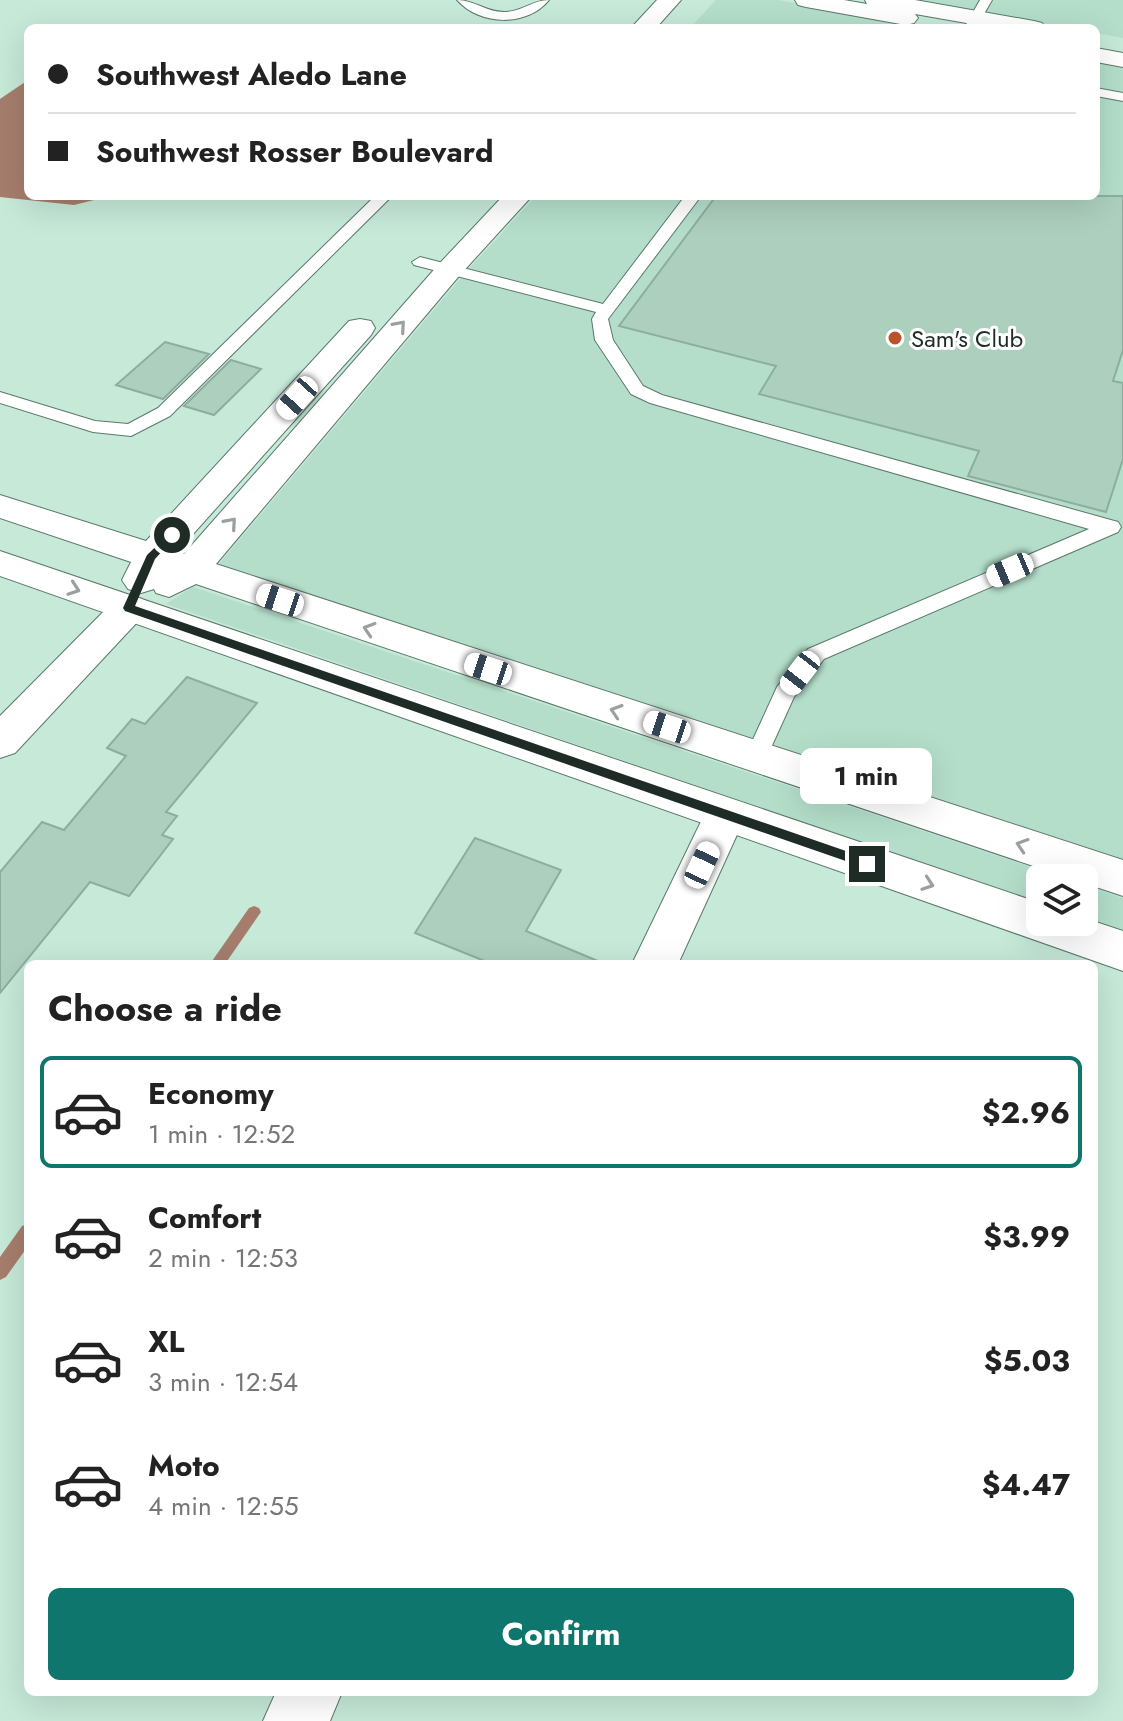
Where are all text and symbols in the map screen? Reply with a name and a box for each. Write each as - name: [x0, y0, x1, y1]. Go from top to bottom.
- text: Southwest Aledo Lane: [96, 53, 407, 96]
- text: Southwest Rosser Boulevard: [96, 130, 493, 173]
- one-way arrow: [391, 321, 405, 336]
- place label: Sam's Club: [911, 321, 1023, 356]
- marker: Sam's Club: [886, 329, 904, 347]
- car: [272, 372, 322, 424]
- route start: [154, 517, 190, 553]
- one-way arrow: [221, 518, 236, 533]
- car: [983, 550, 1037, 590]
- one-way arrow: [66, 579, 80, 595]
- car: [253, 581, 307, 619]
- one-way arrow: [363, 623, 377, 639]
- car: [776, 647, 824, 699]
- car: [461, 650, 515, 688]
- one-way arrow: [610, 704, 624, 720]
- car: [640, 708, 694, 746]
- callout: 1 min: [801, 748, 933, 804]
- text: 1 min: [834, 757, 898, 795]
- car: [681, 838, 723, 892]
- one-way arrow: [1016, 838, 1030, 854]
- route end: [849, 846, 885, 882]
- map controls: [1026, 864, 1098, 936]
- button: layers: [1026, 864, 1098, 936]
- one-way arrow: [920, 875, 934, 891]
- text: Choose a ride: [48, 982, 282, 1034]
- text: Economy: [148, 1072, 274, 1115]
- icon: car: [52, 1076, 124, 1148]
- text: $2.96: [982, 1091, 1070, 1134]
- text: 1 min · 12:52: [148, 1115, 295, 1153]
- text: Comfort: [148, 1196, 261, 1239]
- icon: car: [52, 1200, 124, 1272]
- text: $3.99: [983, 1215, 1070, 1258]
- text: 2 min · 12:53: [148, 1239, 298, 1277]
- text: XL: [148, 1320, 184, 1363]
- icon: car: [52, 1324, 124, 1396]
- text: $5.03: [984, 1339, 1070, 1382]
- text: 3 min · 12:54: [148, 1363, 298, 1401]
- text: Moto: [148, 1444, 220, 1487]
- icon: car: [52, 1448, 124, 1520]
- text: $4.47: [982, 1463, 1070, 1506]
- text: 4 min · 12:55: [148, 1487, 299, 1525]
- button: Confirm: [48, 1588, 1074, 1680]

